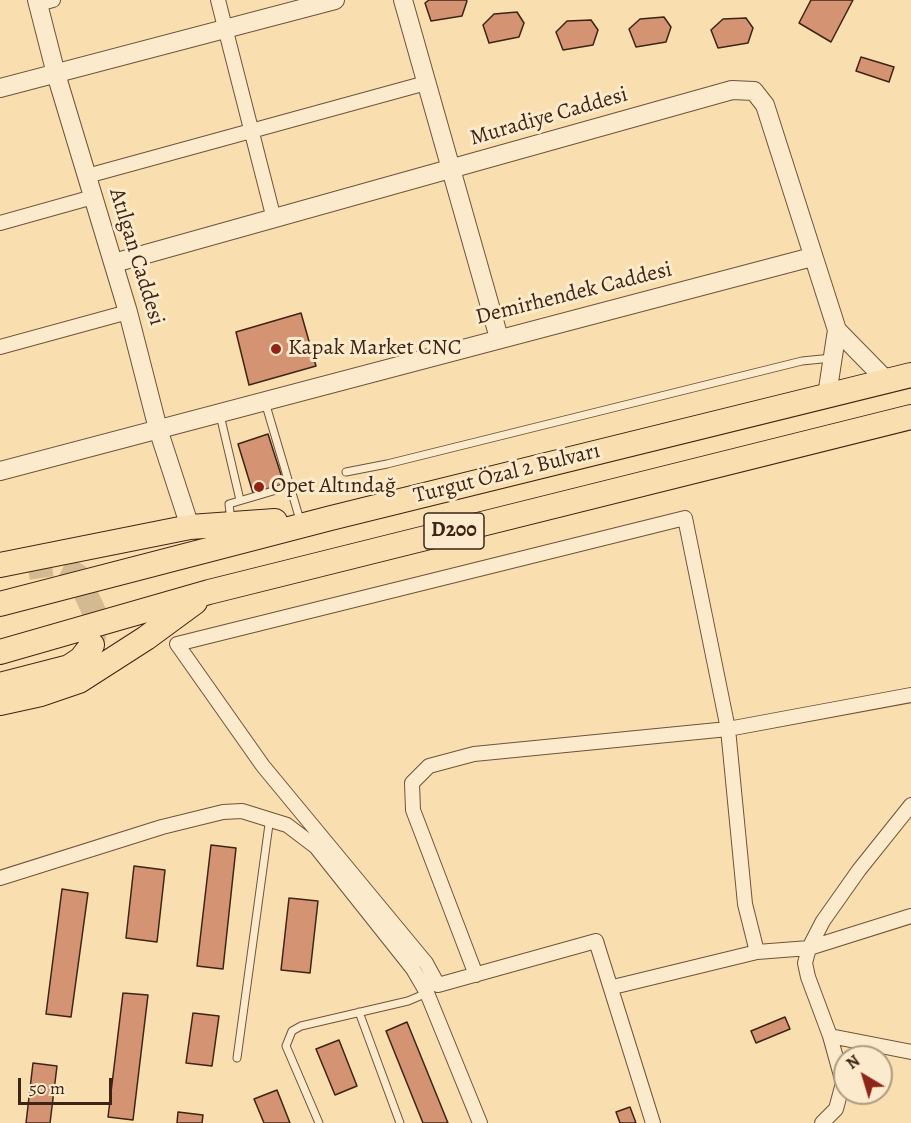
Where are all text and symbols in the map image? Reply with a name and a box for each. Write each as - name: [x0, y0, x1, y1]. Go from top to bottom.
- street label: Muradiye Caddesi: [467, 82, 631, 152]
- street label: Atılgan Caddesi: [103, 185, 169, 329]
- street label: Demirhendek Caddesi: [473, 257, 675, 331]
- place label: Kapak Market CNC: [288, 336, 461, 362]
- marker: Kapak Market CNC: [269, 342, 283, 356]
- street label: Turgut Özal 2 Bulvarı: [411, 438, 603, 510]
- place label: Opet Altındağ: [271, 474, 396, 500]
- marker: Opet Altındağ: [252, 480, 266, 494]
- road number: D200: [424, 513, 484, 549]
- north arrow: [833, 1045, 893, 1105]
- text: N: [842, 1050, 865, 1075]
- scale bar: [21, 1066, 116, 1104]
- text: 50 m: [29, 1076, 65, 1100]

